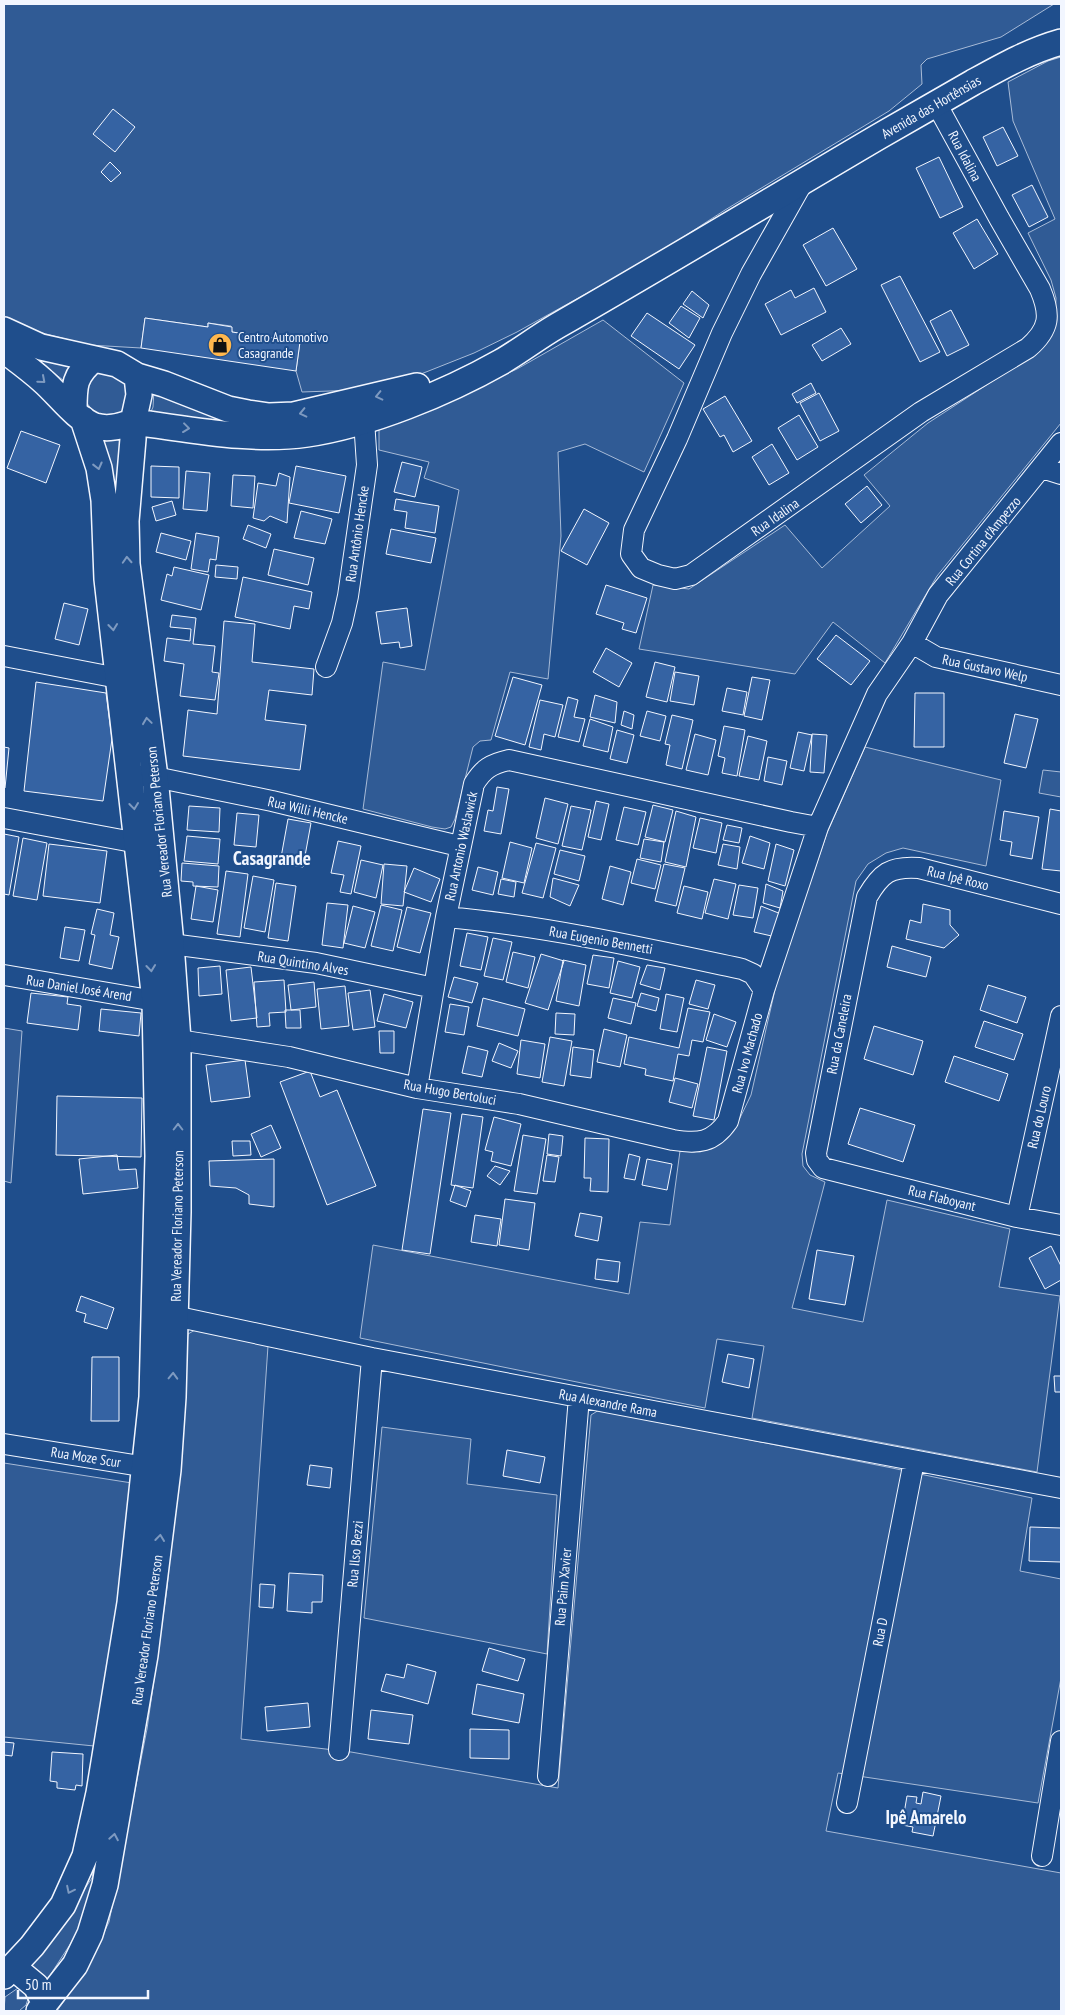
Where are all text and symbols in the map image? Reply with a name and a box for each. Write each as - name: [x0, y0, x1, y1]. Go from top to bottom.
- street label: Avenida das Hortênsias: [878, 71, 984, 143]
- street label: Rua Idalina: [944, 128, 986, 184]
- place label: Centro Automotivo Casagrande: [238, 328, 328, 362]
- shop icon: Centro Automotivo Casagrande: [207, 332, 233, 358]
- one-way arrow: [37, 375, 46, 384]
- one-way arrow: [375, 390, 384, 401]
- one-way arrow: [299, 407, 308, 418]
- one-way arrow: [182, 422, 190, 433]
- one-way arrow: [92, 461, 102, 469]
- street label: Rua Antônio Hencke: [341, 484, 373, 583]
- street label: Rua Cortina d'Ampezzo: [941, 493, 1025, 589]
- street label: Rua Idalina: [748, 494, 802, 540]
- one-way arrow: [122, 555, 133, 563]
- one-way arrow: [107, 624, 118, 632]
- street label: Rua Gustavo Welp: [941, 650, 1029, 686]
- one-way arrow: [142, 716, 153, 724]
- street label: Rua Vereador Floriano Peterson: [142, 746, 176, 898]
- street label: Rua Antonio Waslawick: [441, 789, 481, 902]
- street label: Rua Willi Hencke: [266, 792, 350, 828]
- one-way arrow: [128, 803, 139, 811]
- district label: Casagrande: [233, 846, 311, 870]
- street label: Rua Ipê Roxo: [925, 862, 991, 894]
- street label: Rua Eugenio Bennetti: [548, 922, 654, 958]
- street label: Rua Quintino Alves: [256, 947, 350, 979]
- one-way arrow: [145, 964, 156, 972]
- street label: Rua Daniel José Arend: [25, 971, 133, 1005]
- street label: Rua da Caneleira: [822, 992, 856, 1076]
- street label: Rua Ivo Machado: [728, 1011, 766, 1095]
- street label: Rua Hugo Bertoluci: [402, 1075, 498, 1109]
- street label: Rua do Louro: [1023, 1084, 1055, 1150]
- one-way arrow: [173, 1122, 183, 1130]
- street label: Rua Vereador Floriano Peterson: [167, 1150, 187, 1302]
- street label: Rua Flaboyant: [906, 1181, 978, 1215]
- one-way arrow: [168, 1372, 179, 1380]
- street label: Rua Alexandre Rama: [557, 1385, 659, 1421]
- street label: Rua Moze Scur: [50, 1443, 122, 1471]
- street label: Rua Ilso Bezzi: [343, 1520, 367, 1588]
- one-way arrow: [154, 1534, 165, 1542]
- street label: Rua Paim Xavier: [551, 1547, 575, 1627]
- street label: Rua Vereador Floriano Peterson: [128, 1554, 166, 1706]
- street label: Rua D: [868, 1616, 892, 1648]
- district label: Ipê Amarelo: [885, 1805, 967, 1829]
- one-way arrow: [108, 1832, 118, 1841]
- one-way arrow: [66, 1885, 76, 1894]
- scale bar: [18, 1968, 148, 2000]
- text: 50 m: [25, 1975, 51, 1994]

